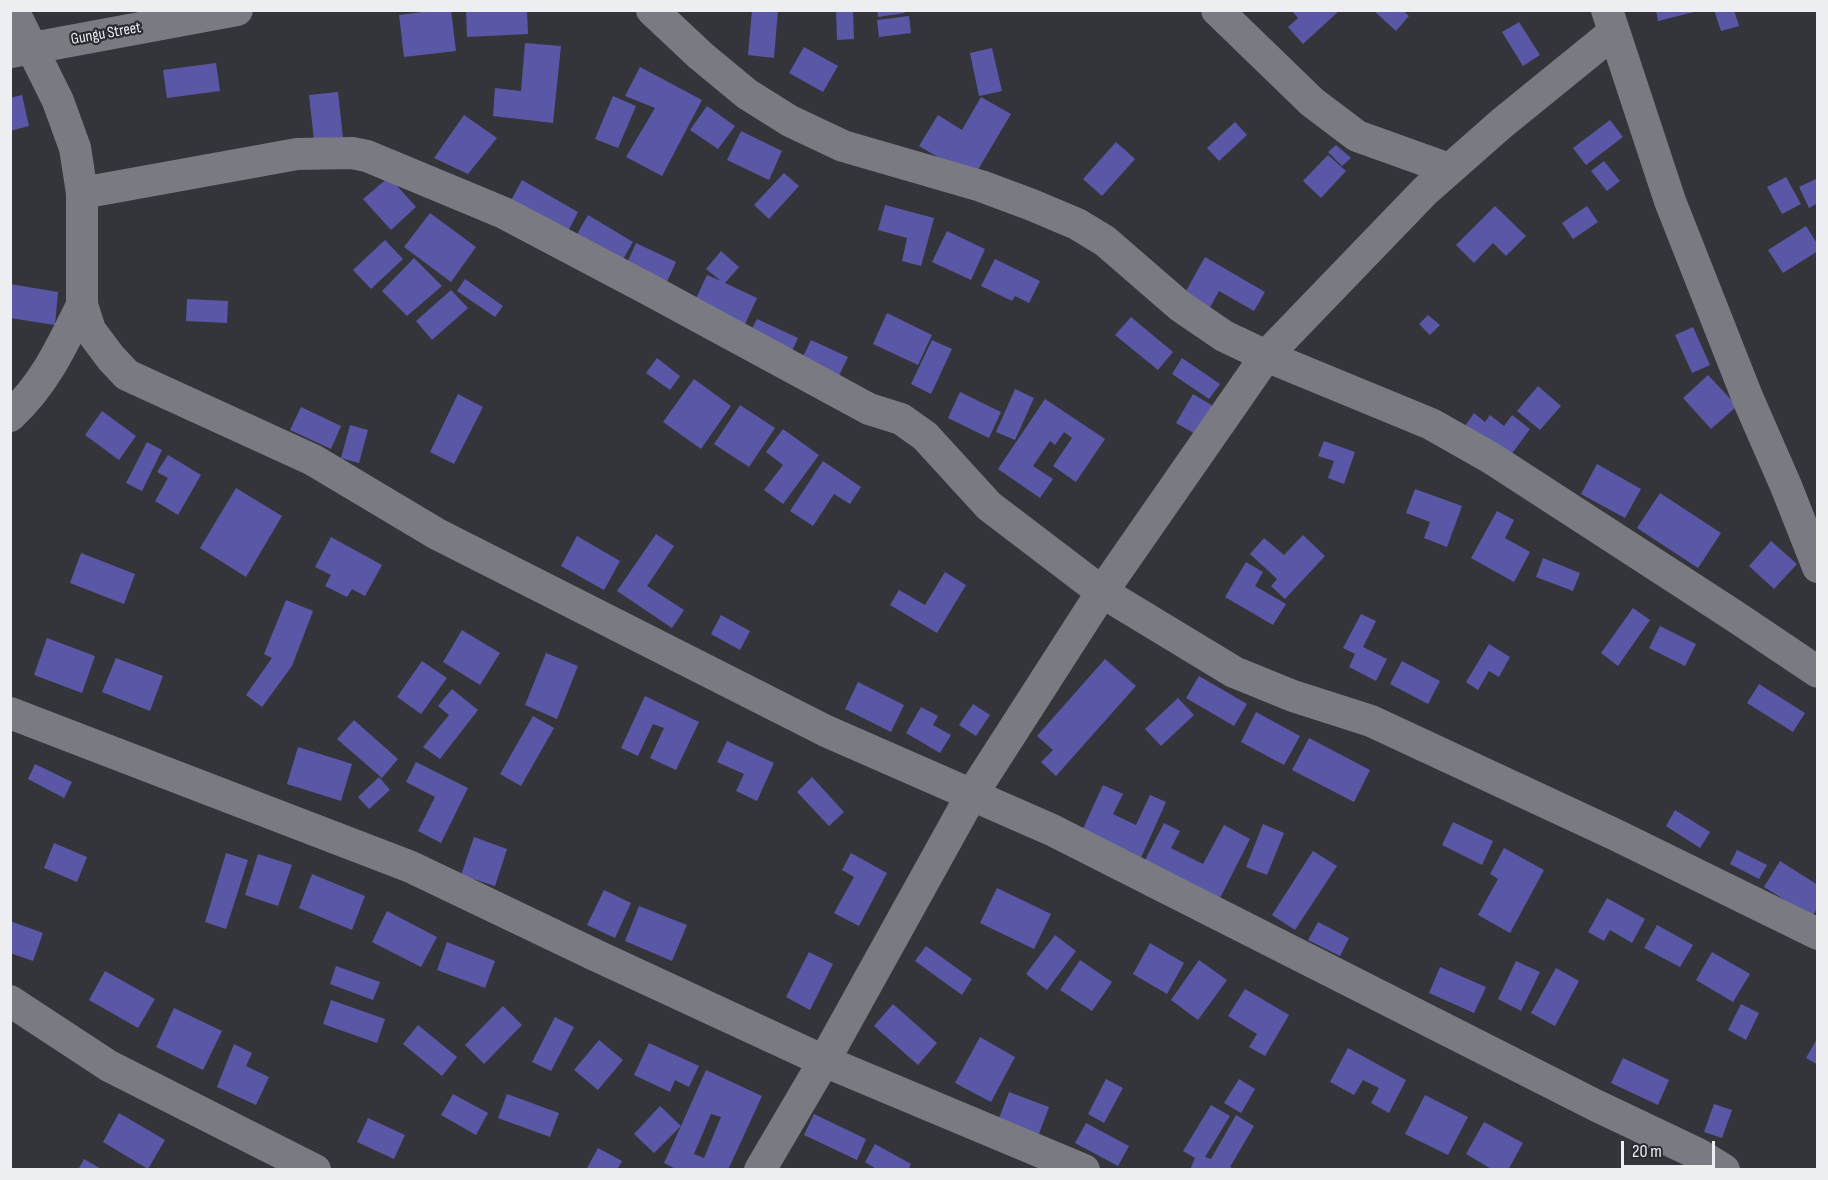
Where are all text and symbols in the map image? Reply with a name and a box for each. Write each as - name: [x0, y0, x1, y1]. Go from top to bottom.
- street label: Gungu Street: [69, 18, 143, 50]
- scale bar: [1624, 1129, 1718, 1167]
- text: 20 m: [1632, 1141, 1662, 1162]

